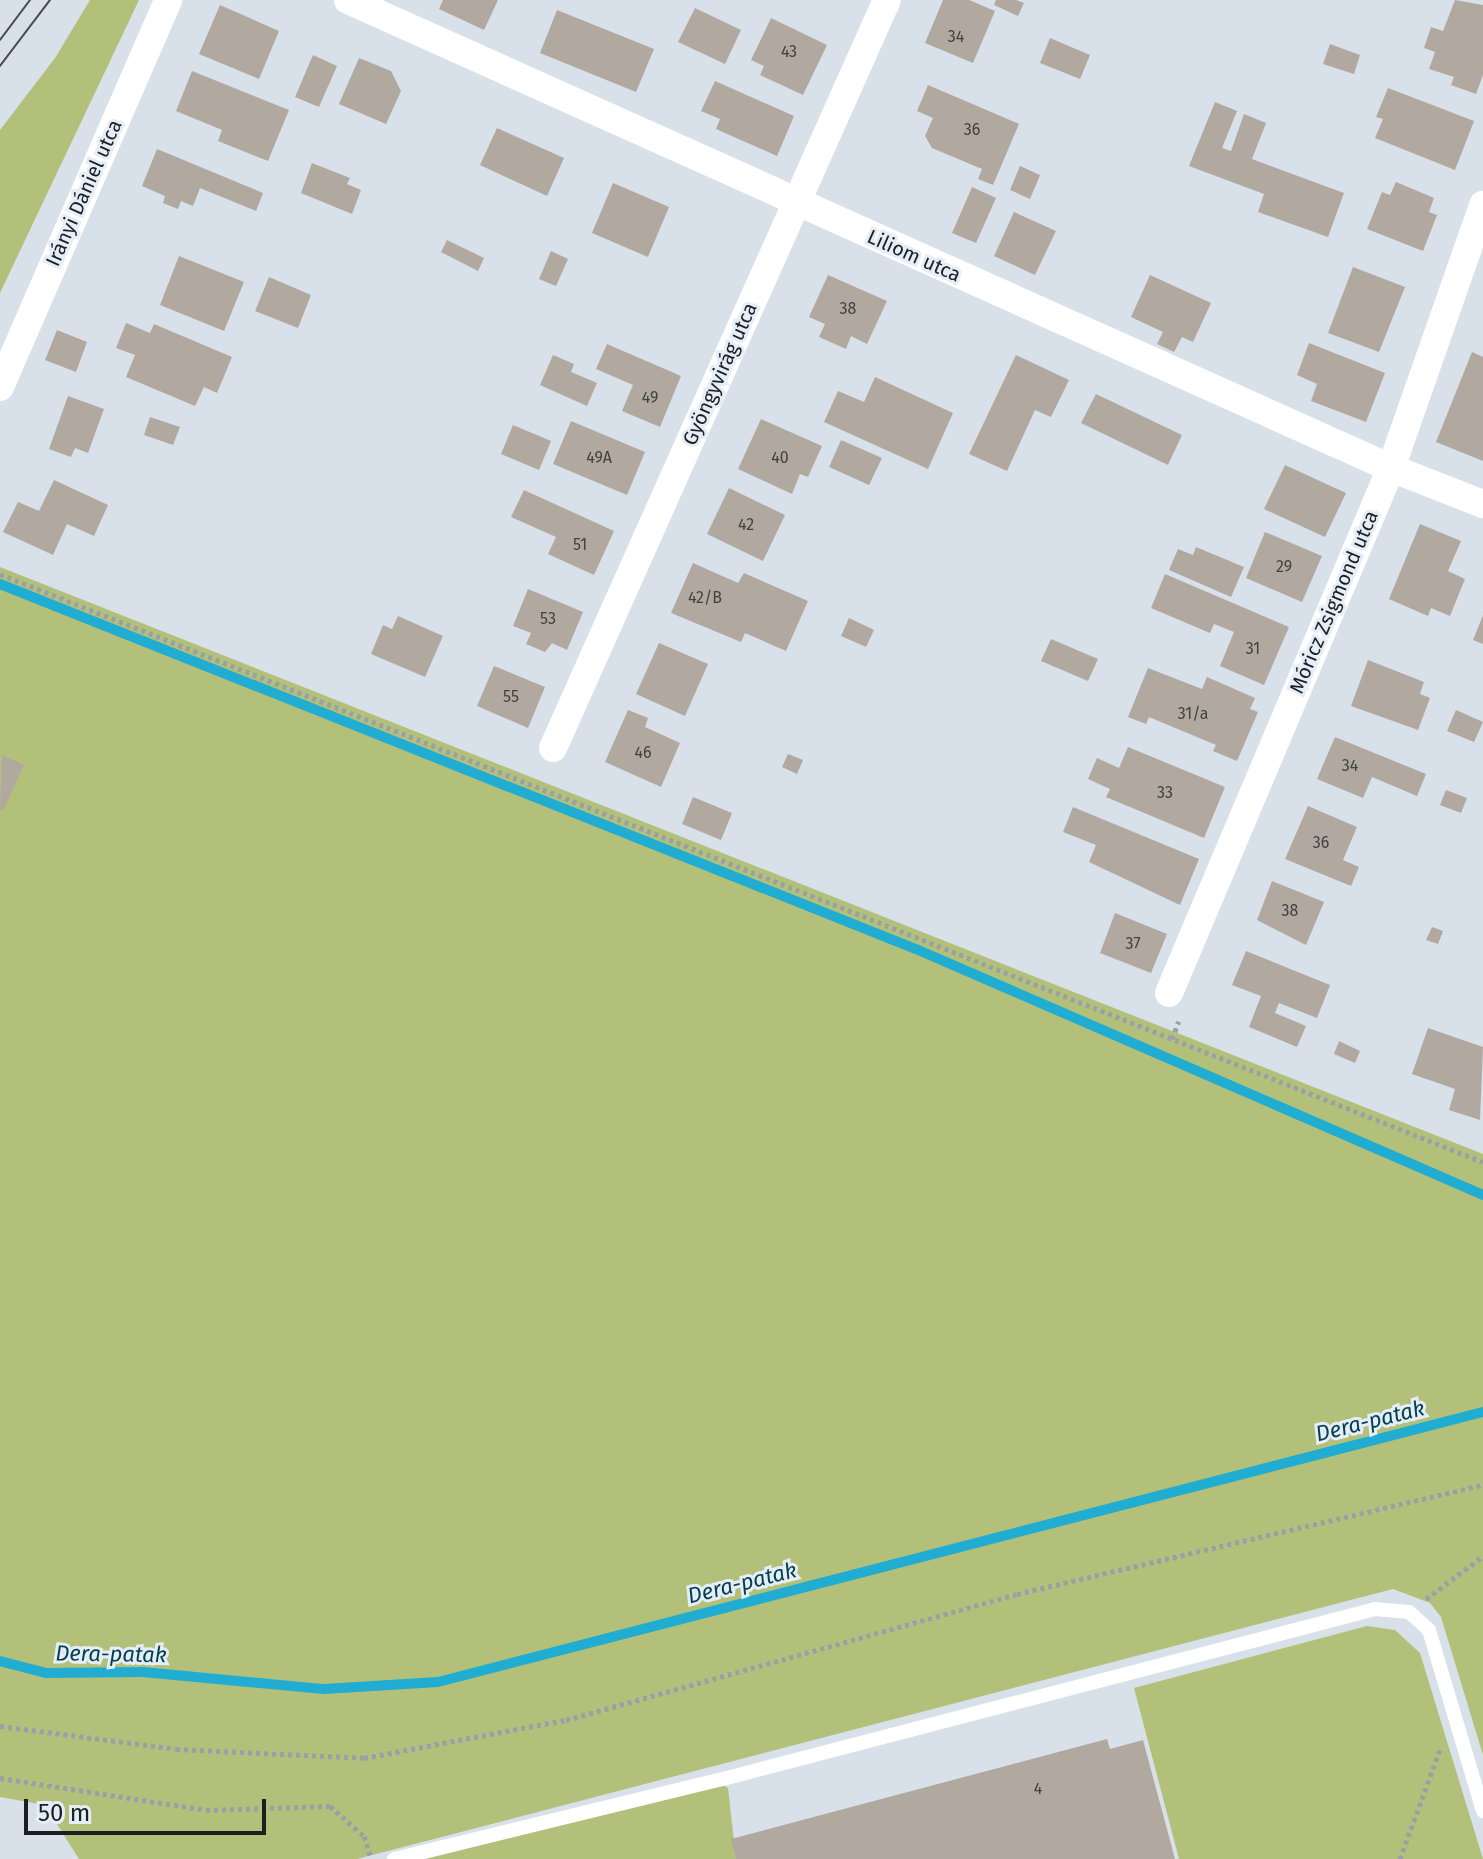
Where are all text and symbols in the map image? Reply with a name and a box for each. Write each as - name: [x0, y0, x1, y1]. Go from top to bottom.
- house number: 34: [948, 27, 964, 47]
- house number: 43: [781, 42, 797, 62]
- street label: Irányi Dániel utca: [41, 116, 127, 270]
- house number: 36: [964, 120, 980, 140]
- street label: Liliom utca: [863, 225, 965, 287]
- street label: Gyöngyvirág utca: [678, 299, 762, 449]
- house number: 38: [840, 299, 856, 319]
- house number: 49: [642, 388, 658, 408]
- house number: 49A: [586, 448, 612, 468]
- house number: 40: [771, 448, 789, 468]
- street label: Móricz Zsigmond utca: [1285, 507, 1383, 697]
- house number: 42: [738, 515, 754, 535]
- house number: 51: [573, 535, 587, 555]
- house number: 29: [1276, 557, 1292, 577]
- house number: 42/B: [688, 588, 722, 608]
- house number: 53: [540, 609, 556, 629]
- house number: 31: [1246, 639, 1260, 659]
- house number: 55: [503, 687, 519, 707]
- house number: 31/a: [1178, 704, 1208, 724]
- house number: 46: [634, 743, 652, 763]
- house number: 34: [1342, 756, 1358, 776]
- house number: 33: [1157, 783, 1173, 803]
- house number: 36: [1313, 833, 1329, 853]
- house number: 38: [1282, 901, 1298, 921]
- house number: 37: [1125, 934, 1141, 954]
- water label: Dera-patak: [1313, 1395, 1427, 1447]
- water label: Dera-patak: [685, 1557, 799, 1609]
- water label: Dera-patak: [55, 1640, 167, 1668]
- house number: 4: [1034, 1779, 1042, 1799]
- scale bar: [28, 1783, 270, 1833]
- text: 50 m: [38, 1799, 90, 1827]

